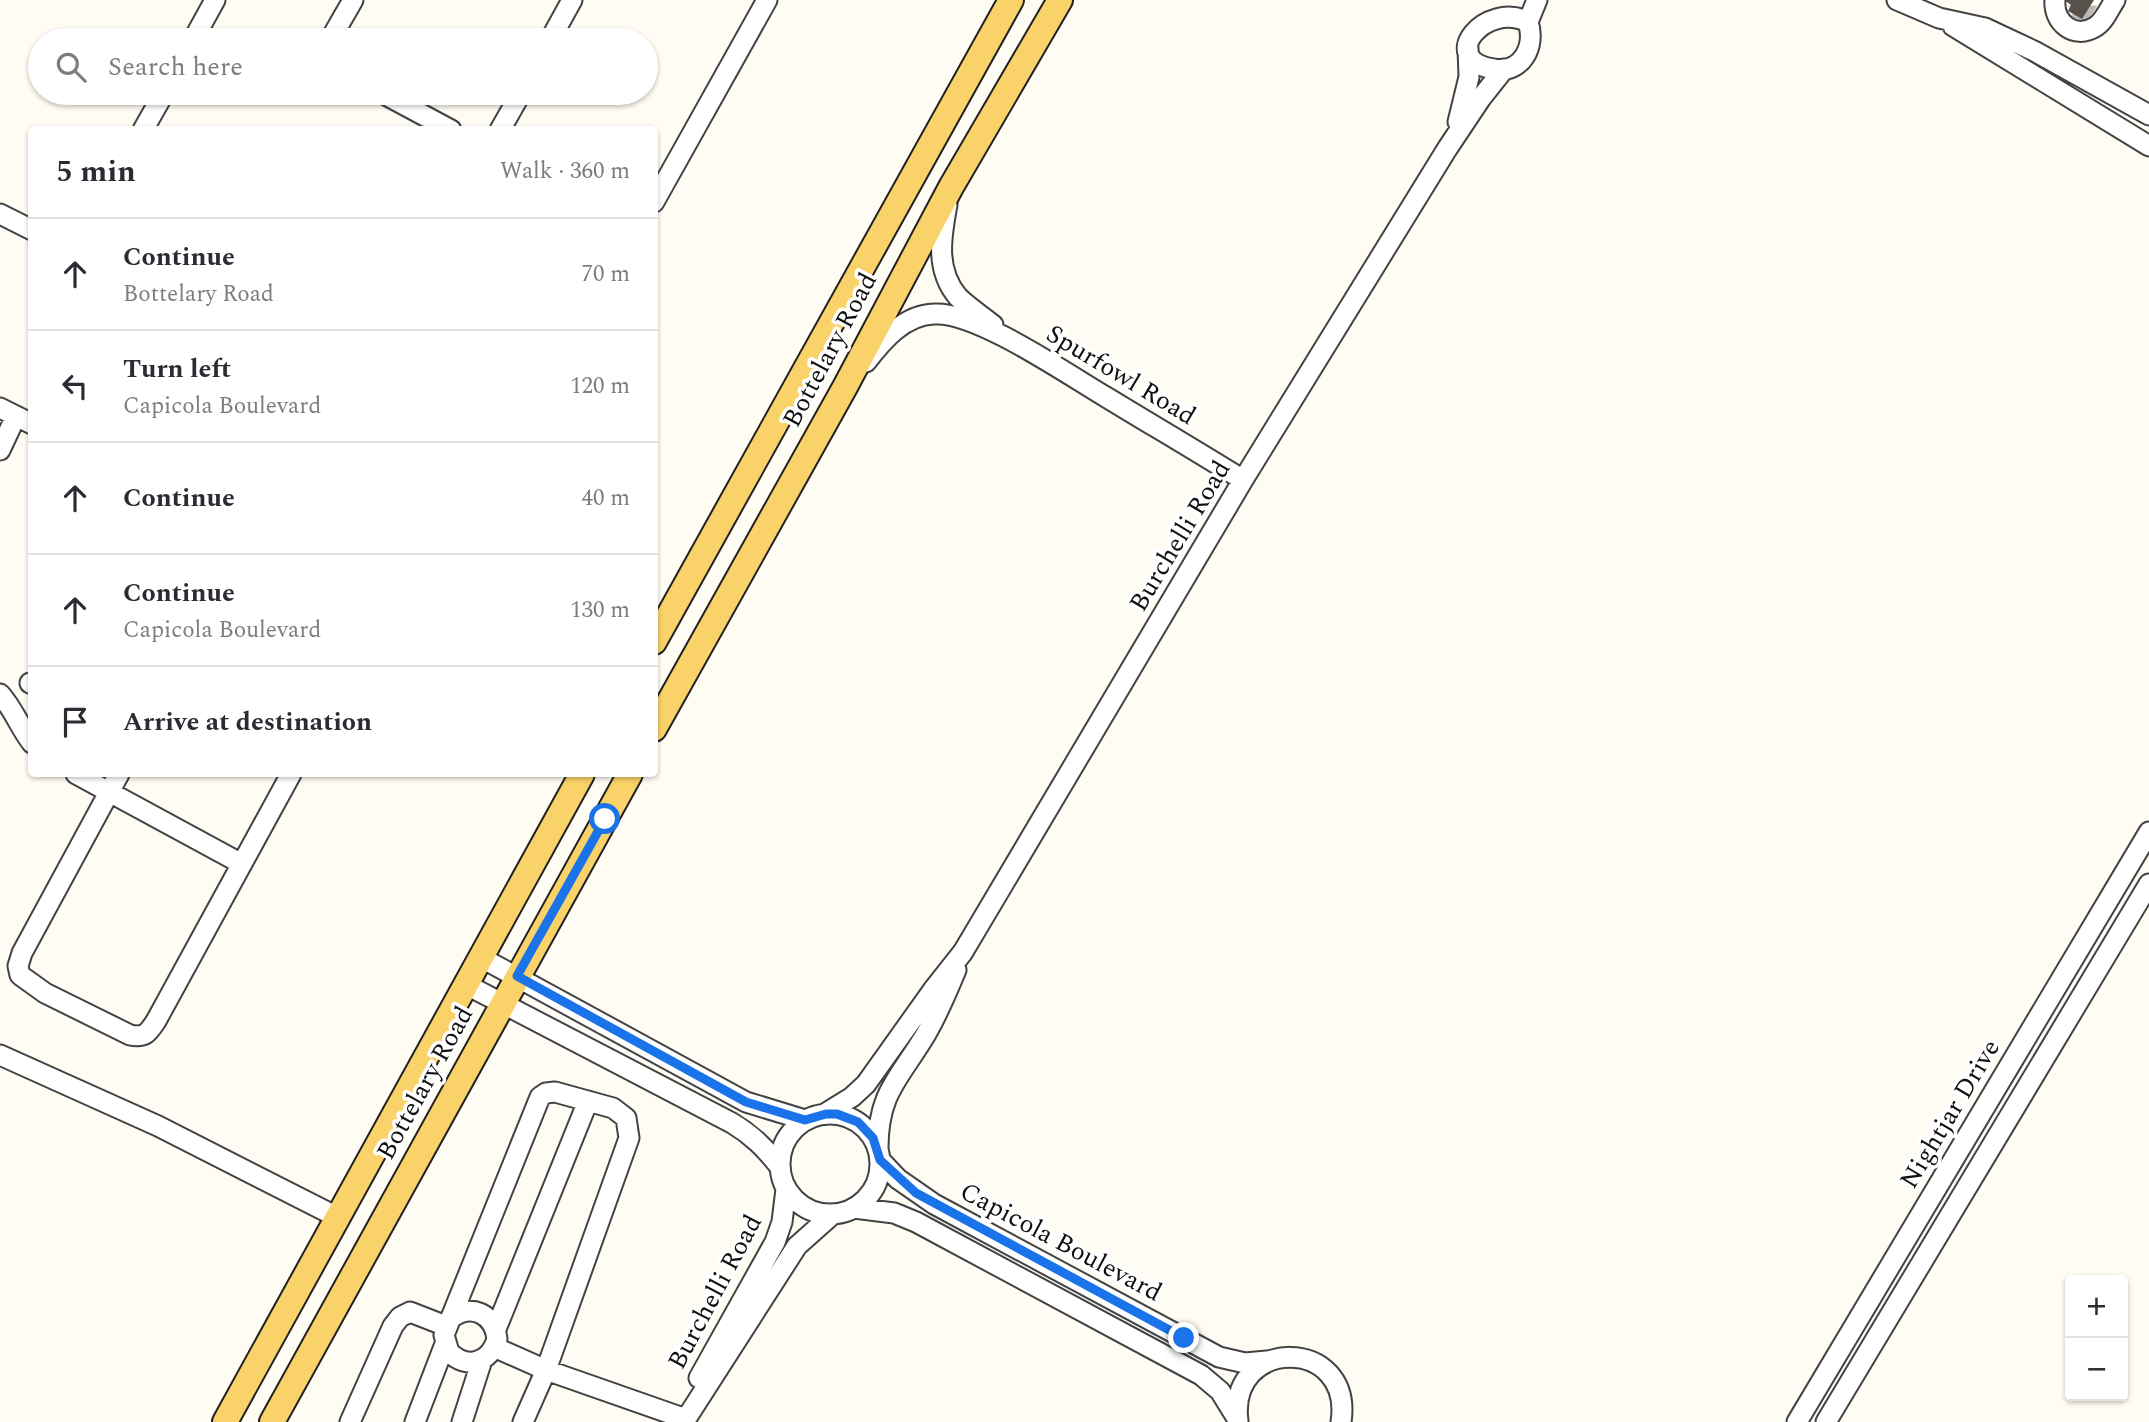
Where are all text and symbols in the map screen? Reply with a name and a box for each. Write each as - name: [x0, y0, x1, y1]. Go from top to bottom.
- search box: [28, 28, 658, 105]
- text: Search here: [108, 47, 243, 87]
- icon: search: [52, 48, 90, 86]
- text: 5 min: [56, 149, 136, 195]
- text: Walk · 360 m: [500, 154, 630, 189]
- text: Continue: [123, 237, 235, 277]
- icon: ahead: [56, 255, 94, 293]
- text: 70 m: [581, 257, 630, 292]
- street label: Bottelary Road: [772, 265, 888, 435]
- text: Bottelary Road: [123, 277, 274, 312]
- street label: Spurfowl Road: [1038, 314, 1204, 436]
- text: Turn left: [123, 349, 231, 389]
- icon: left: [56, 367, 94, 405]
- text: 120 m: [570, 369, 630, 404]
- text: Capicola Boulevard: [123, 389, 321, 424]
- street label: Burchelli Road: [1119, 453, 1241, 619]
- text: Continue: [123, 478, 235, 518]
- icon: ahead: [56, 479, 94, 517]
- text: 40 m: [581, 481, 630, 516]
- text: Continue: [123, 573, 235, 613]
- icon: ahead: [56, 591, 94, 629]
- text: 130 m: [570, 593, 630, 628]
- text: Capicola Boulevard: [123, 613, 321, 648]
- text: Arrive at destination: [123, 702, 372, 742]
- icon: arrive: [56, 703, 94, 741]
- route start: [589, 803, 620, 834]
- street label: Bottelary Road: [366, 999, 484, 1167]
- street label: Nightjar Drive: [1889, 1031, 2011, 1197]
- street label: Capicola Boulevard: [953, 1172, 1169, 1312]
- street label: Burchelli Road: [657, 1207, 773, 1377]
- map controls: [2065, 1275, 2128, 1401]
- button: +: [2065, 1275, 2128, 1338]
- route end: [1168, 1322, 1199, 1353]
- button: −: [2065, 1338, 2128, 1401]

